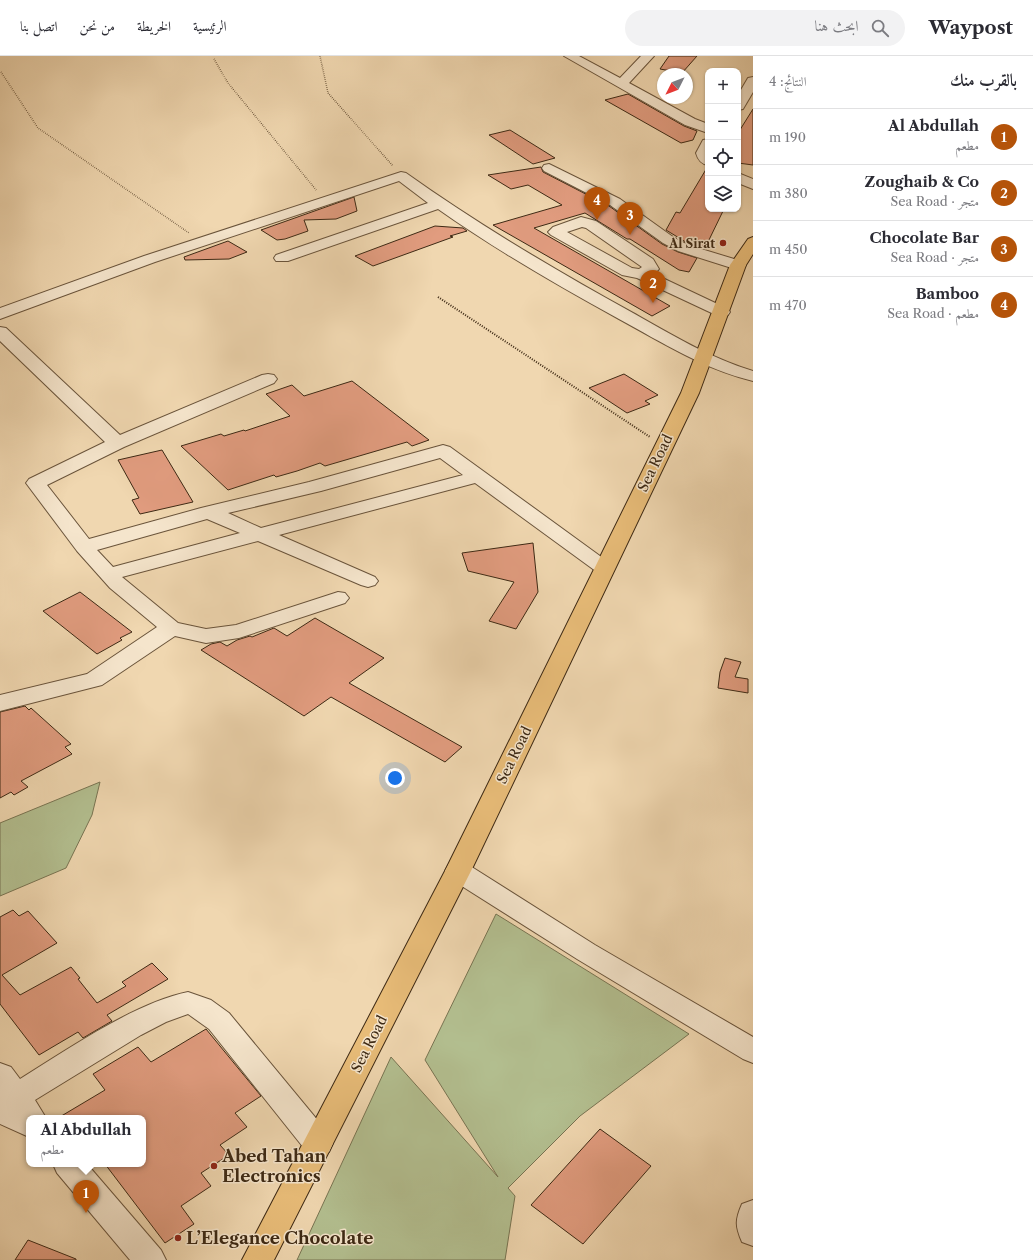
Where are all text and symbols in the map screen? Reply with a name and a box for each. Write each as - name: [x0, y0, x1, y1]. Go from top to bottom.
- search box: [625, 10, 905, 46]
- text: ابحث هنا: [815, 16, 859, 35]
- text: Waypost: [929, 16, 1013, 39]
- text: اتصل بنا: [20, 17, 58, 35]
- text: من نحن: [80, 17, 115, 35]
- text: الخريطة: [137, 17, 171, 35]
- text: الرئيسية: [193, 17, 227, 35]
- icon: search: [869, 17, 891, 39]
- north arrow: [657, 68, 693, 104]
- map controls: [705, 68, 741, 212]
- button: +: [705, 68, 741, 104]
- text: بالقرب منك: [950, 70, 1017, 90]
- text: النتائج: 4: [769, 73, 806, 89]
- button: −: [705, 104, 741, 140]
- text: Al Abdullah: [888, 116, 979, 135]
- text: 190 m: [769, 129, 806, 145]
- text: 1: [1001, 129, 1007, 145]
- text: مطعم: [955, 137, 979, 153]
- button: locate: [705, 140, 741, 176]
- text: Zoughaib & Co: [865, 172, 979, 191]
- button: layers: [705, 176, 741, 212]
- text: 380 m: [769, 185, 808, 201]
- text: 2: [1000, 185, 1008, 201]
- pin: 4: [584, 187, 610, 220]
- text: متجر · Sea Road: [890, 193, 979, 209]
- pin: 3: [617, 202, 643, 235]
- text: Chocolate Bar: [869, 228, 979, 247]
- place label: Al Sirat: [668, 236, 715, 251]
- marker: Al Sirat: [718, 238, 728, 248]
- text: 450 m: [769, 241, 807, 257]
- text: 3: [1000, 241, 1008, 257]
- text: متجر · Sea Road: [890, 249, 979, 265]
- pin: 2: [640, 270, 666, 303]
- text: Bamboo: [915, 284, 979, 303]
- text: 470 m: [769, 297, 807, 313]
- text: 4: [1000, 297, 1008, 313]
- text: مطعم · Sea Road: [887, 305, 979, 321]
- street label: Sea Road: [633, 431, 677, 495]
- street label: Sea Road: [492, 723, 536, 787]
- your location: [385, 768, 405, 788]
- street label: Sea Road: [347, 1012, 391, 1076]
- popup: [26, 1115, 146, 1167]
- text: Al Abdullah: [41, 1120, 131, 1139]
- text: مطعم: [41, 1141, 64, 1157]
- place label: Abed Tahan Electronics: [221, 1146, 327, 1186]
- marker: Abed Tahan Electronics: [209, 1161, 219, 1171]
- pin: 1: [73, 1180, 99, 1213]
- place label: L’Elegance Chocolate: [186, 1228, 373, 1248]
- marker: L’Elegance Chocolate: [173, 1233, 183, 1243]

